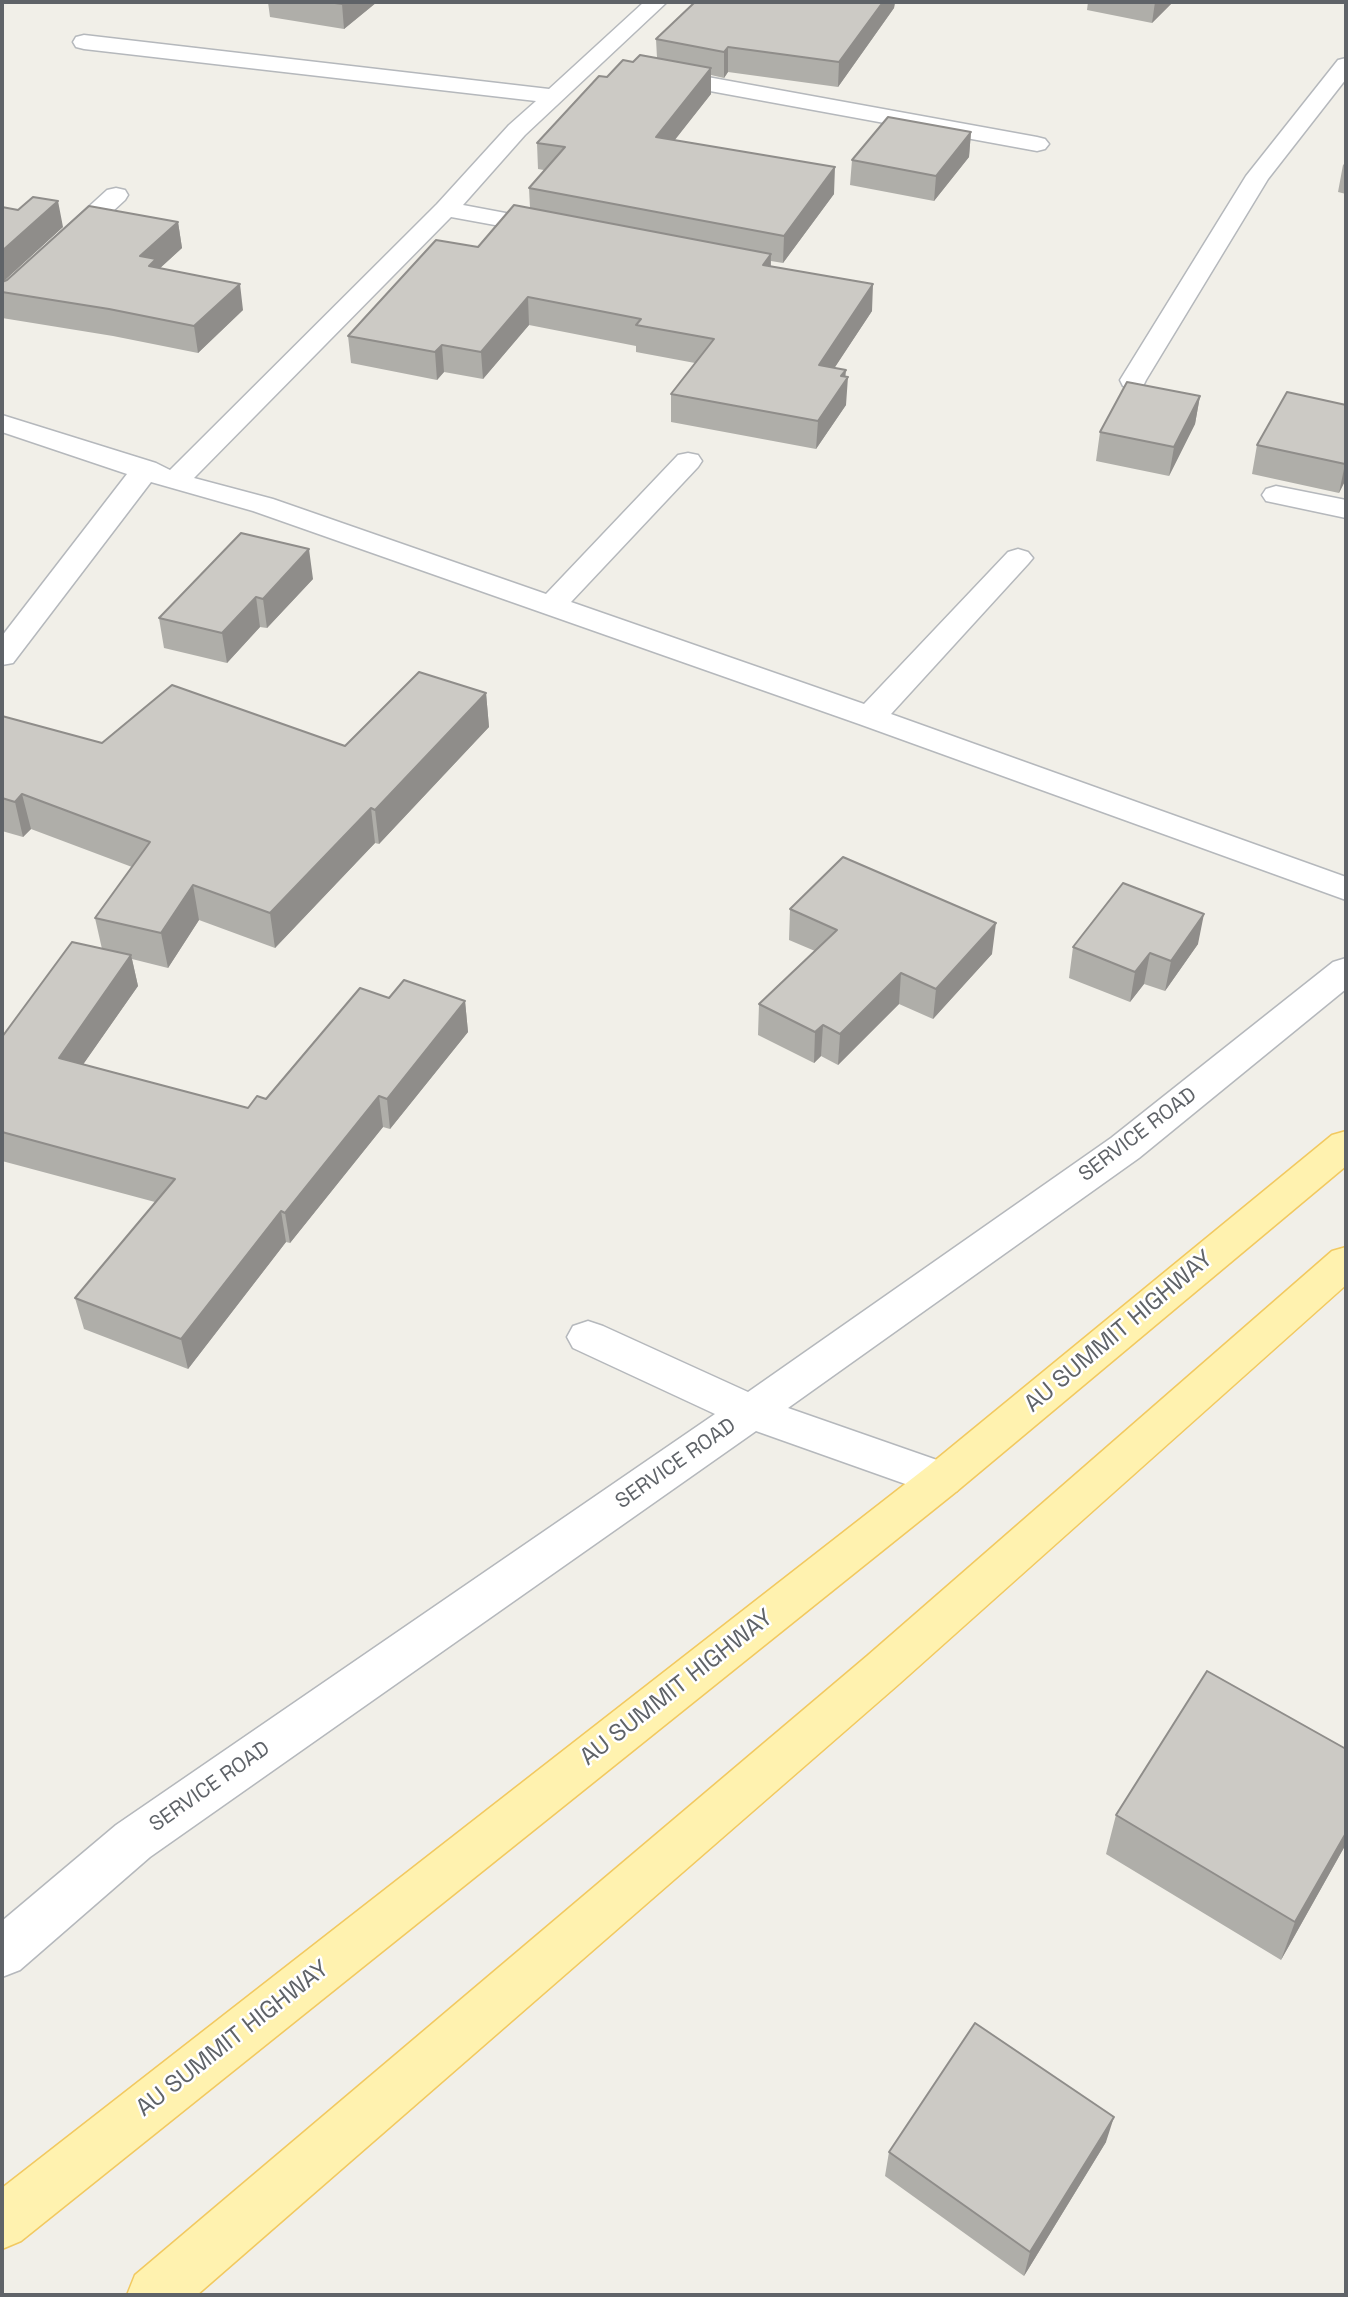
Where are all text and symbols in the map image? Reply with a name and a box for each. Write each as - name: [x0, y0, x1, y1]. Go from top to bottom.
- street label: SERVICE ROAD: [1074, 1083, 1202, 1187]
- street label: AU SUMMIT HIGHWAY: [1019, 1245, 1219, 1419]
- street label: SERVICE ROAD: [611, 1413, 741, 1515]
- street label: AU SUMMIT HIGHWAY: [575, 1604, 779, 1772]
- street label: SERVICE ROAD: [145, 1736, 275, 1838]
- street label: AU SUMMIT HIGHWAY: [131, 1955, 335, 2123]

